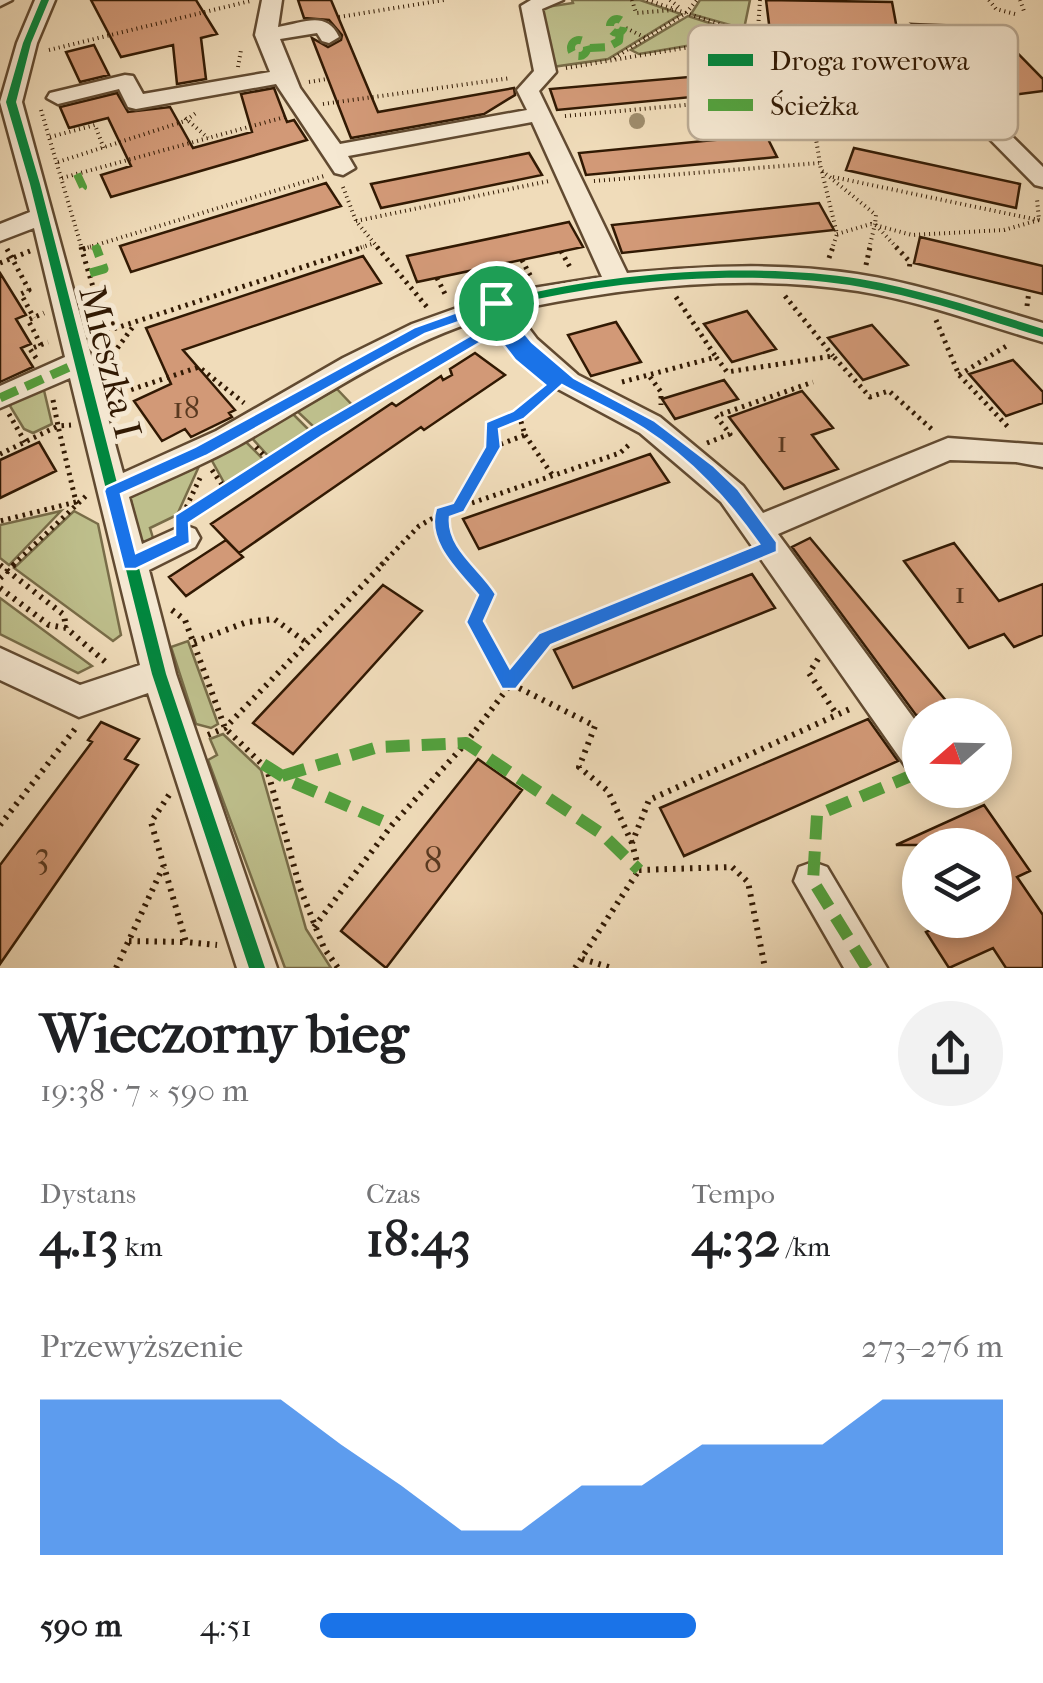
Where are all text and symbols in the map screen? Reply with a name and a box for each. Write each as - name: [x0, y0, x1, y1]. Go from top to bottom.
- legend: [688, 25, 1018, 140]
- text: Droga rowerowa: [770, 44, 971, 77]
- text: Ścieżka: [770, 89, 859, 122]
- pin: [454, 261, 539, 346]
- icon: arrive: [469, 276, 524, 331]
- street label: Mieszka I: [69, 281, 151, 443]
- house number: 18: [172, 389, 200, 426]
- house number: 1: [776, 423, 788, 460]
- house number: 1: [954, 574, 966, 611]
- north arrow: [902, 698, 1012, 808]
- map controls: [902, 698, 1012, 938]
- button: layers: [902, 828, 1012, 938]
- house number: 3: [34, 832, 50, 877]
- house number: 8: [423, 838, 443, 883]
- button: share: [898, 1001, 1003, 1106]
- text: Wieczorny bieg: [40, 1002, 408, 1066]
- text: 19:38 · 7 × 590 m: [40, 1072, 249, 1109]
- text: Dystans: [40, 1177, 136, 1210]
- text: Czas: [366, 1177, 420, 1210]
- text: Tempo: [692, 1177, 775, 1210]
- text: 4.13: [40, 1210, 119, 1269]
- text: 18:43: [366, 1210, 471, 1269]
- text: 4:32: [692, 1210, 780, 1269]
- text: km: [119, 1230, 163, 1263]
- text: /km: [780, 1230, 830, 1263]
- text: Przewyższenie: [40, 1328, 243, 1365]
- text: 273–276 m: [861, 1328, 1003, 1365]
- text: 590 m: [40, 1607, 122, 1644]
- text: 4:51: [200, 1607, 252, 1644]

